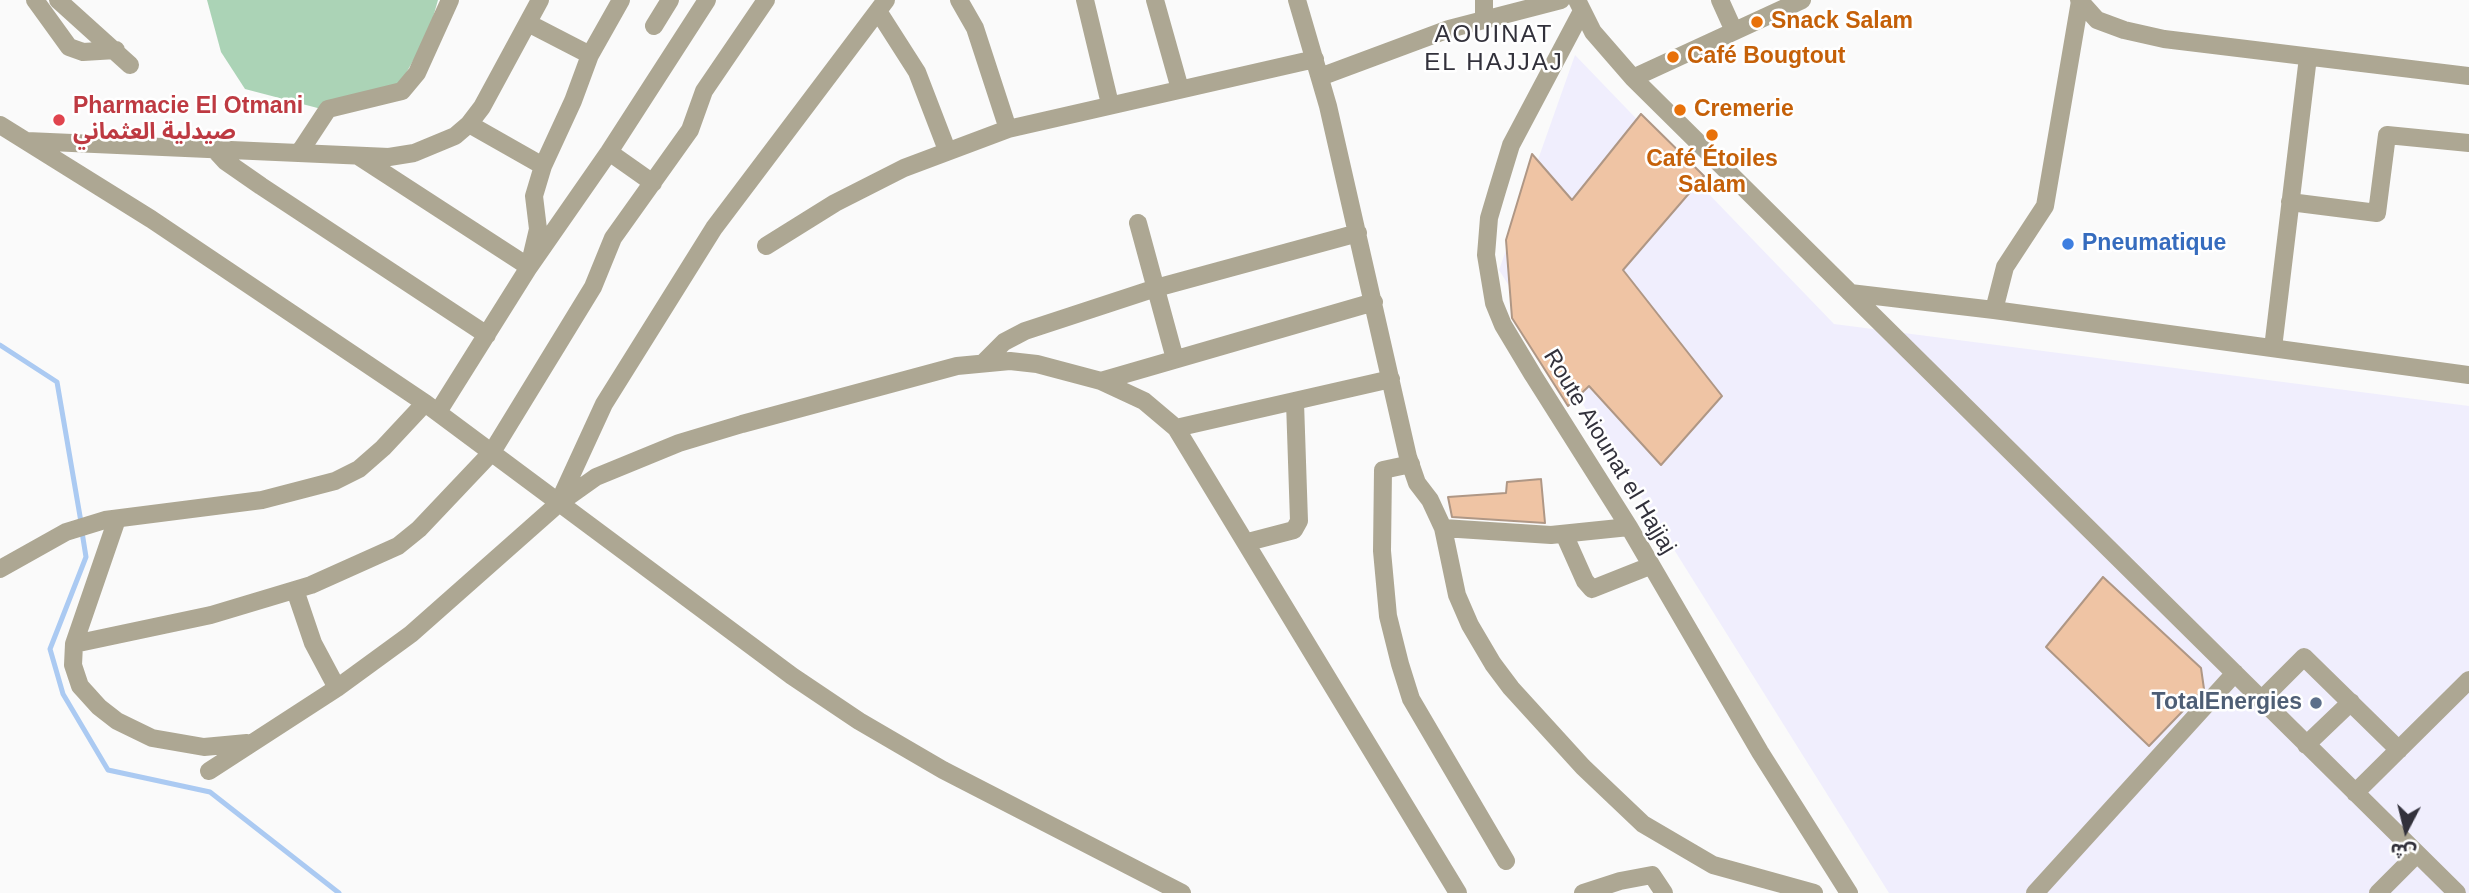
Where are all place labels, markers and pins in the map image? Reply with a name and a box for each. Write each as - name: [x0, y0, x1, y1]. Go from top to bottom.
- place label: Snack Salam: [1771, 8, 1913, 36]
- marker: Snack Salam: [1749, 14, 1765, 30]
- place label: Café Bougtout: [1687, 43, 1845, 71]
- marker: Café Bougtout: [1665, 49, 1681, 65]
- place label: Pharmacie El Otmani صيدلية العثماني: [73, 93, 303, 147]
- place label: Cremerie: [1694, 96, 1794, 124]
- marker: Cremerie: [1672, 102, 1688, 118]
- marker: Pharmacie El Otmani صيدلية العثماني: [51, 112, 67, 128]
- marker: Café Étoiles Salam: [1704, 127, 1720, 143]
- place label: Café Étoiles Salam: [1646, 146, 1778, 200]
- place label: Pneumatique: [2082, 230, 2226, 258]
- marker: Pneumatique: [2060, 236, 2076, 252]
- place label: TotalEnergies: [2152, 689, 2302, 717]
- marker: TotalEnergies: [2308, 695, 2324, 711]

